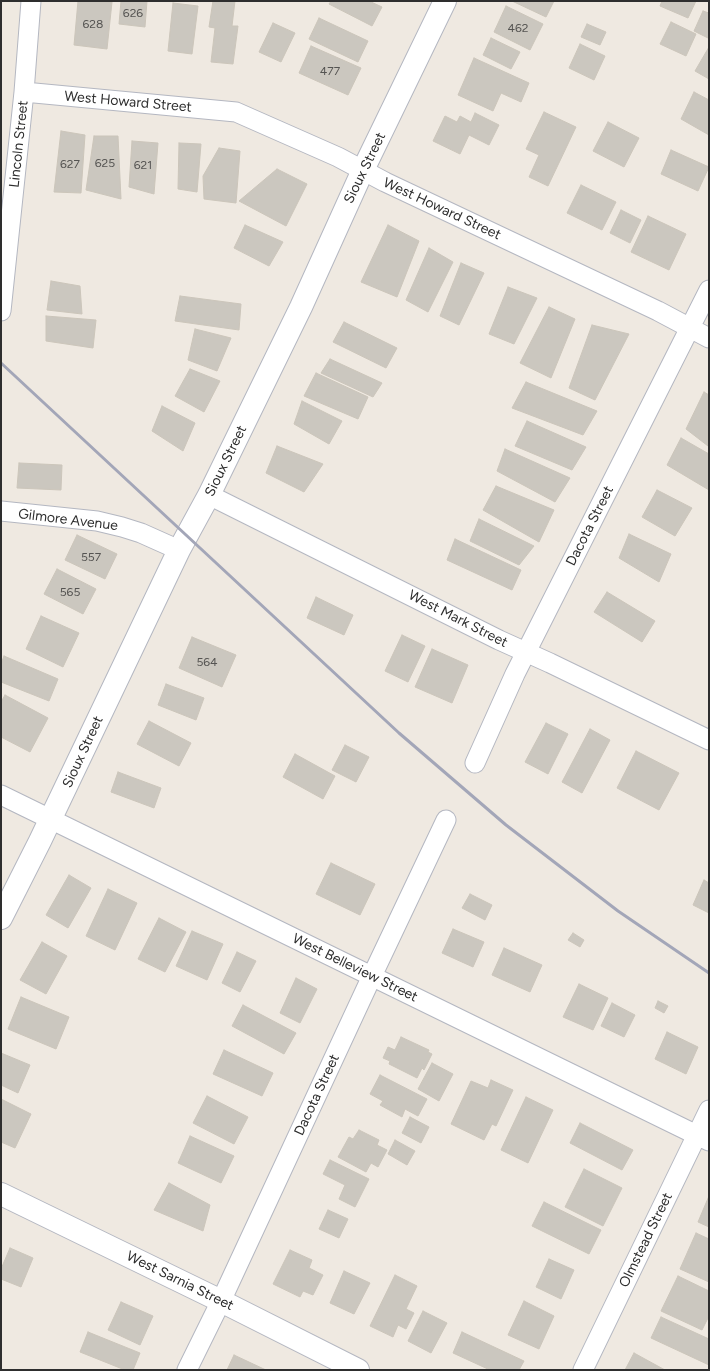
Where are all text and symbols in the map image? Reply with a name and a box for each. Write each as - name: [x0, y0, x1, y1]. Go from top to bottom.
- house number: 626: [123, 6, 143, 20]
- house number: 628: [83, 17, 103, 31]
- house number: 462: [508, 21, 528, 35]
- house number: 477: [320, 64, 340, 78]
- street label: West Howard Street: [64, 88, 192, 116]
- street label: Lincoln Street: [6, 100, 32, 188]
- street label: Sioux Street: [341, 130, 389, 206]
- house number: 625: [95, 156, 115, 170]
- house number: 627: [60, 157, 80, 171]
- house number: 621: [134, 158, 152, 172]
- street label: West Howard Street: [381, 174, 503, 244]
- street label: Sioux Street: [202, 423, 250, 499]
- street label: Dacota Street: [563, 483, 617, 569]
- street label: Gilmore Avenue: [17, 506, 119, 534]
- house number: 557: [81, 550, 101, 564]
- house number: 565: [60, 585, 80, 599]
- street label: West Mark Street: [406, 587, 510, 651]
- house number: 564: [196, 655, 218, 669]
- street label: Sioux Street: [59, 714, 107, 790]
- street label: West Belleview Street: [290, 930, 420, 1006]
- street label: Dacota Street: [291, 1052, 343, 1138]
- street label: Olmstead Street: [616, 1190, 676, 1290]
- street label: West Sarnia Street: [124, 1248, 236, 1314]

